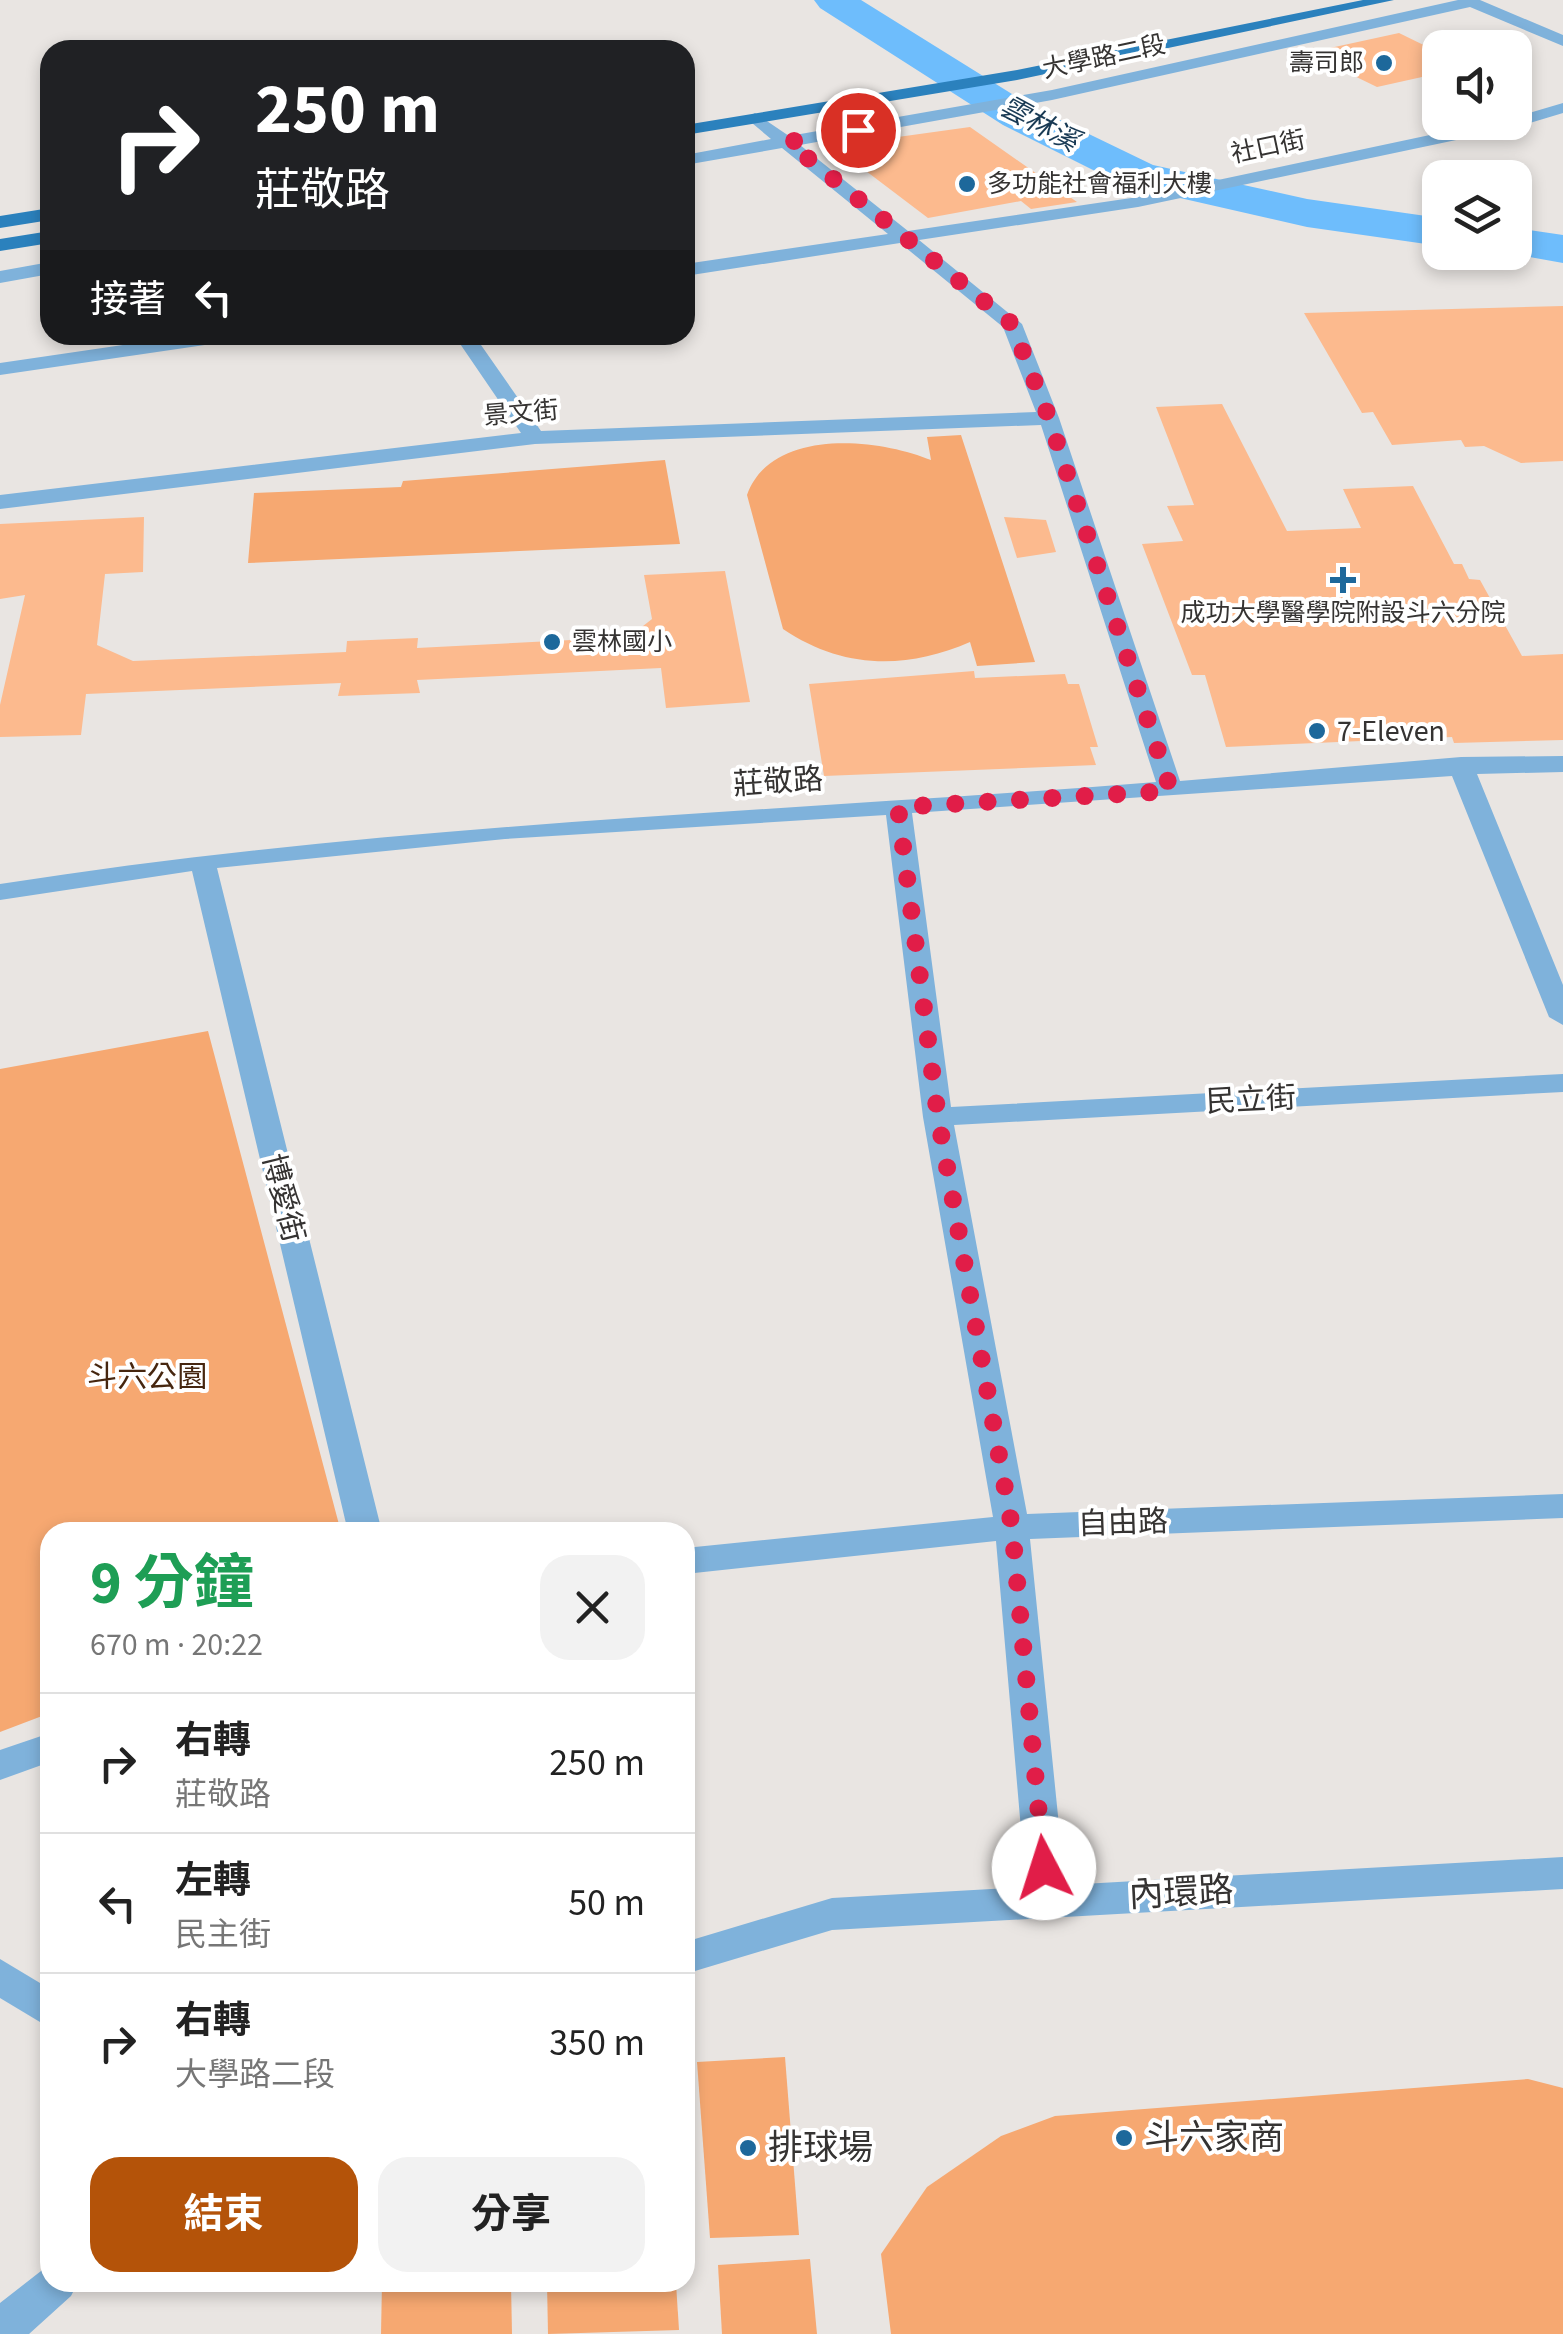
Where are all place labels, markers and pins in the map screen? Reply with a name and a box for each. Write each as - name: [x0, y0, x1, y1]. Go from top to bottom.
- place label: 壽司郎: [1289, 45, 1364, 81]
- marker: 壽司郎: [1373, 52, 1395, 74]
- pin: [816, 88, 901, 173]
- place label: 多功能社會福利大樓: [987, 166, 1212, 202]
- marker: 多功能社會福利大樓: [956, 173, 978, 195]
- marker: 成功大學醫學院附設斗六分院: [1330, 567, 1356, 593]
- place label: 成功大學醫學院附設斗六分院: [1180, 595, 1506, 631]
- place label: 雲林國小: [572, 624, 672, 660]
- marker: 雲林國小: [541, 631, 563, 653]
- place label: 7-Eleven: [1337, 710, 1445, 753]
- marker: 7-Eleven: [1306, 720, 1328, 742]
- place label: 斗六家商: [1144, 2113, 1284, 2163]
- place label: 排球場: [768, 2123, 873, 2173]
- marker: 斗六家商: [1113, 2127, 1135, 2149]
- marker: 排球場: [737, 2137, 759, 2159]

